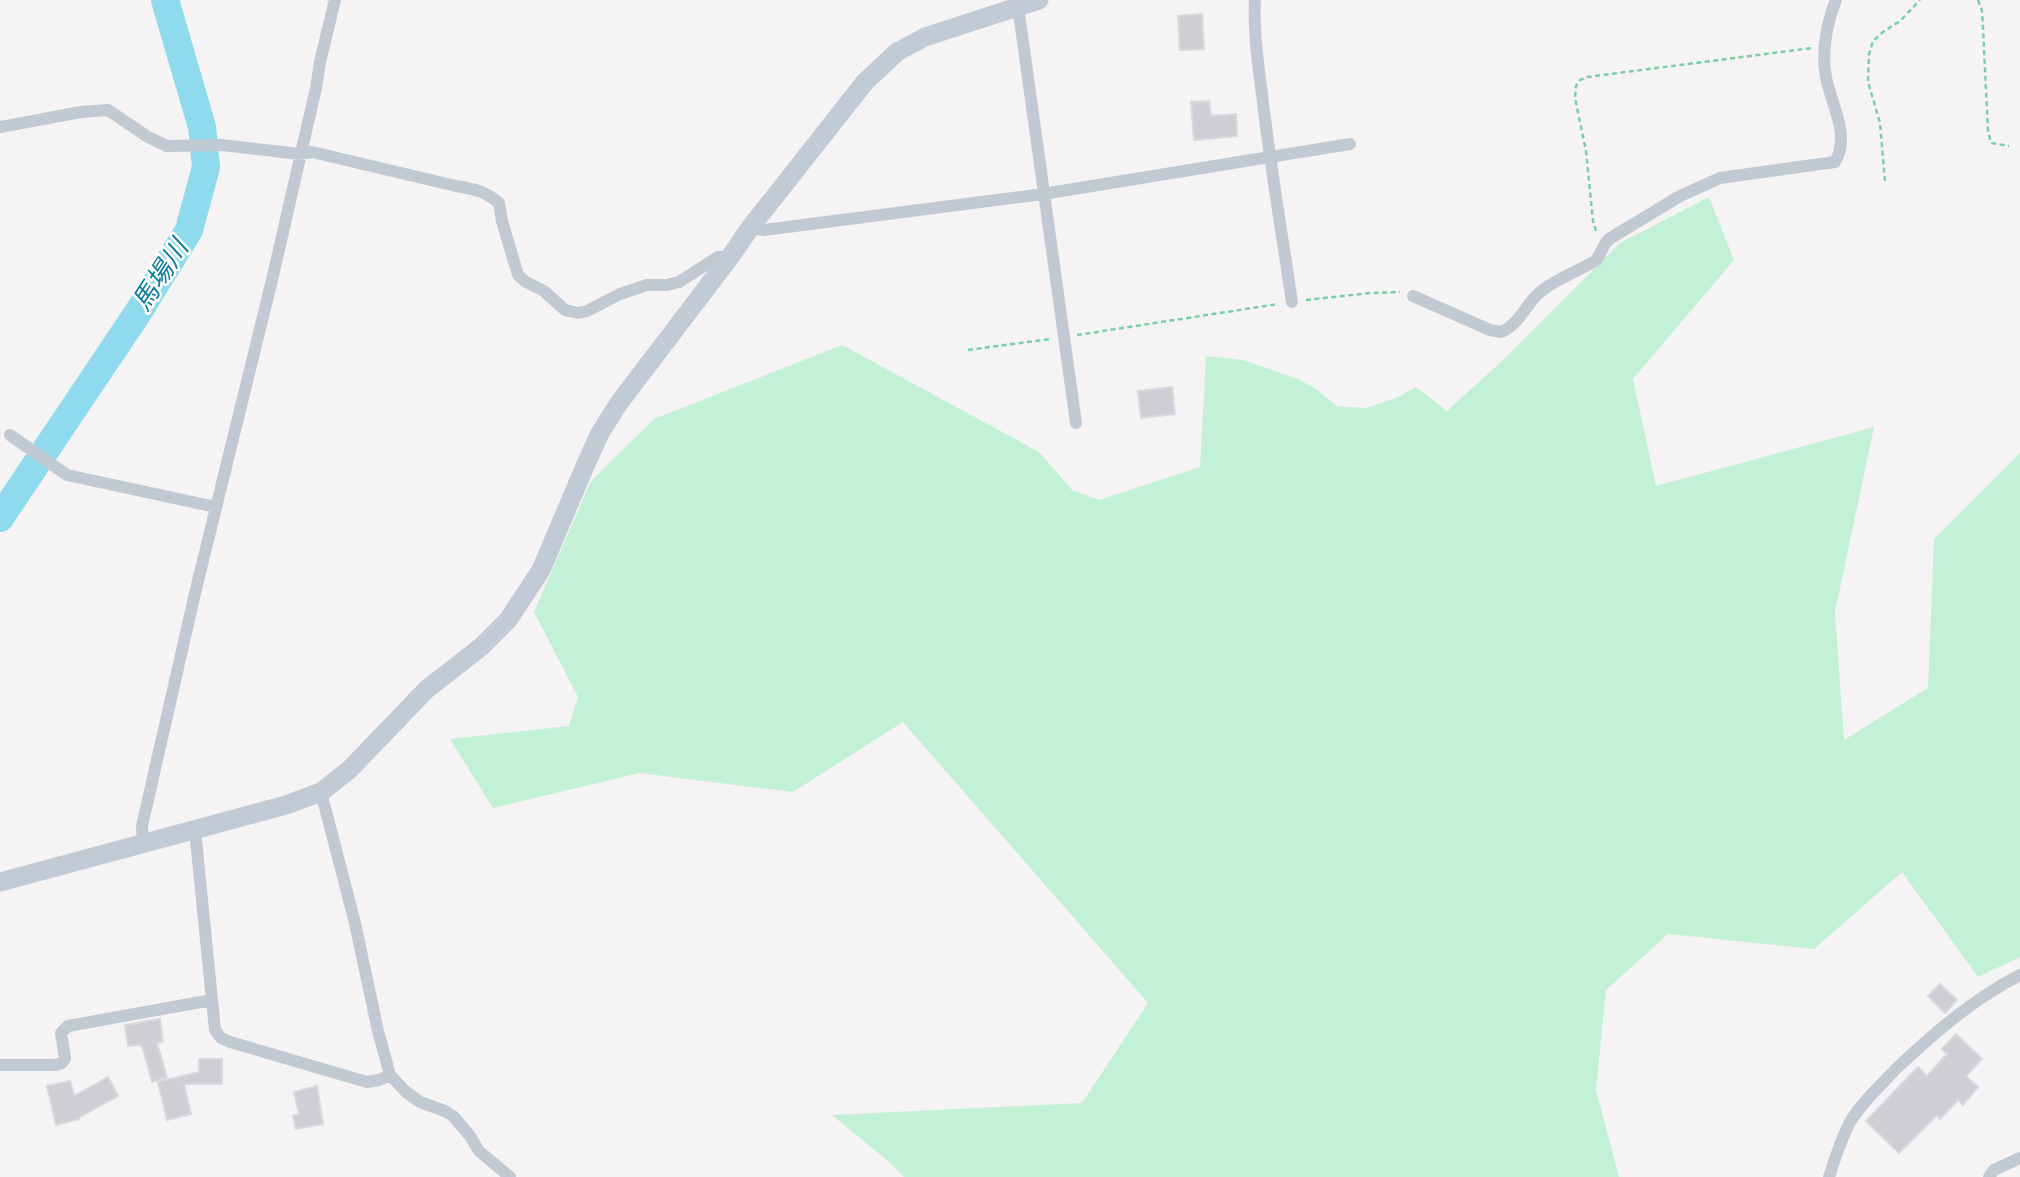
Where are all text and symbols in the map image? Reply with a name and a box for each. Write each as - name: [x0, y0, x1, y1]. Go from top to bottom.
- water label: 馬場川: [125, 231, 196, 316]

